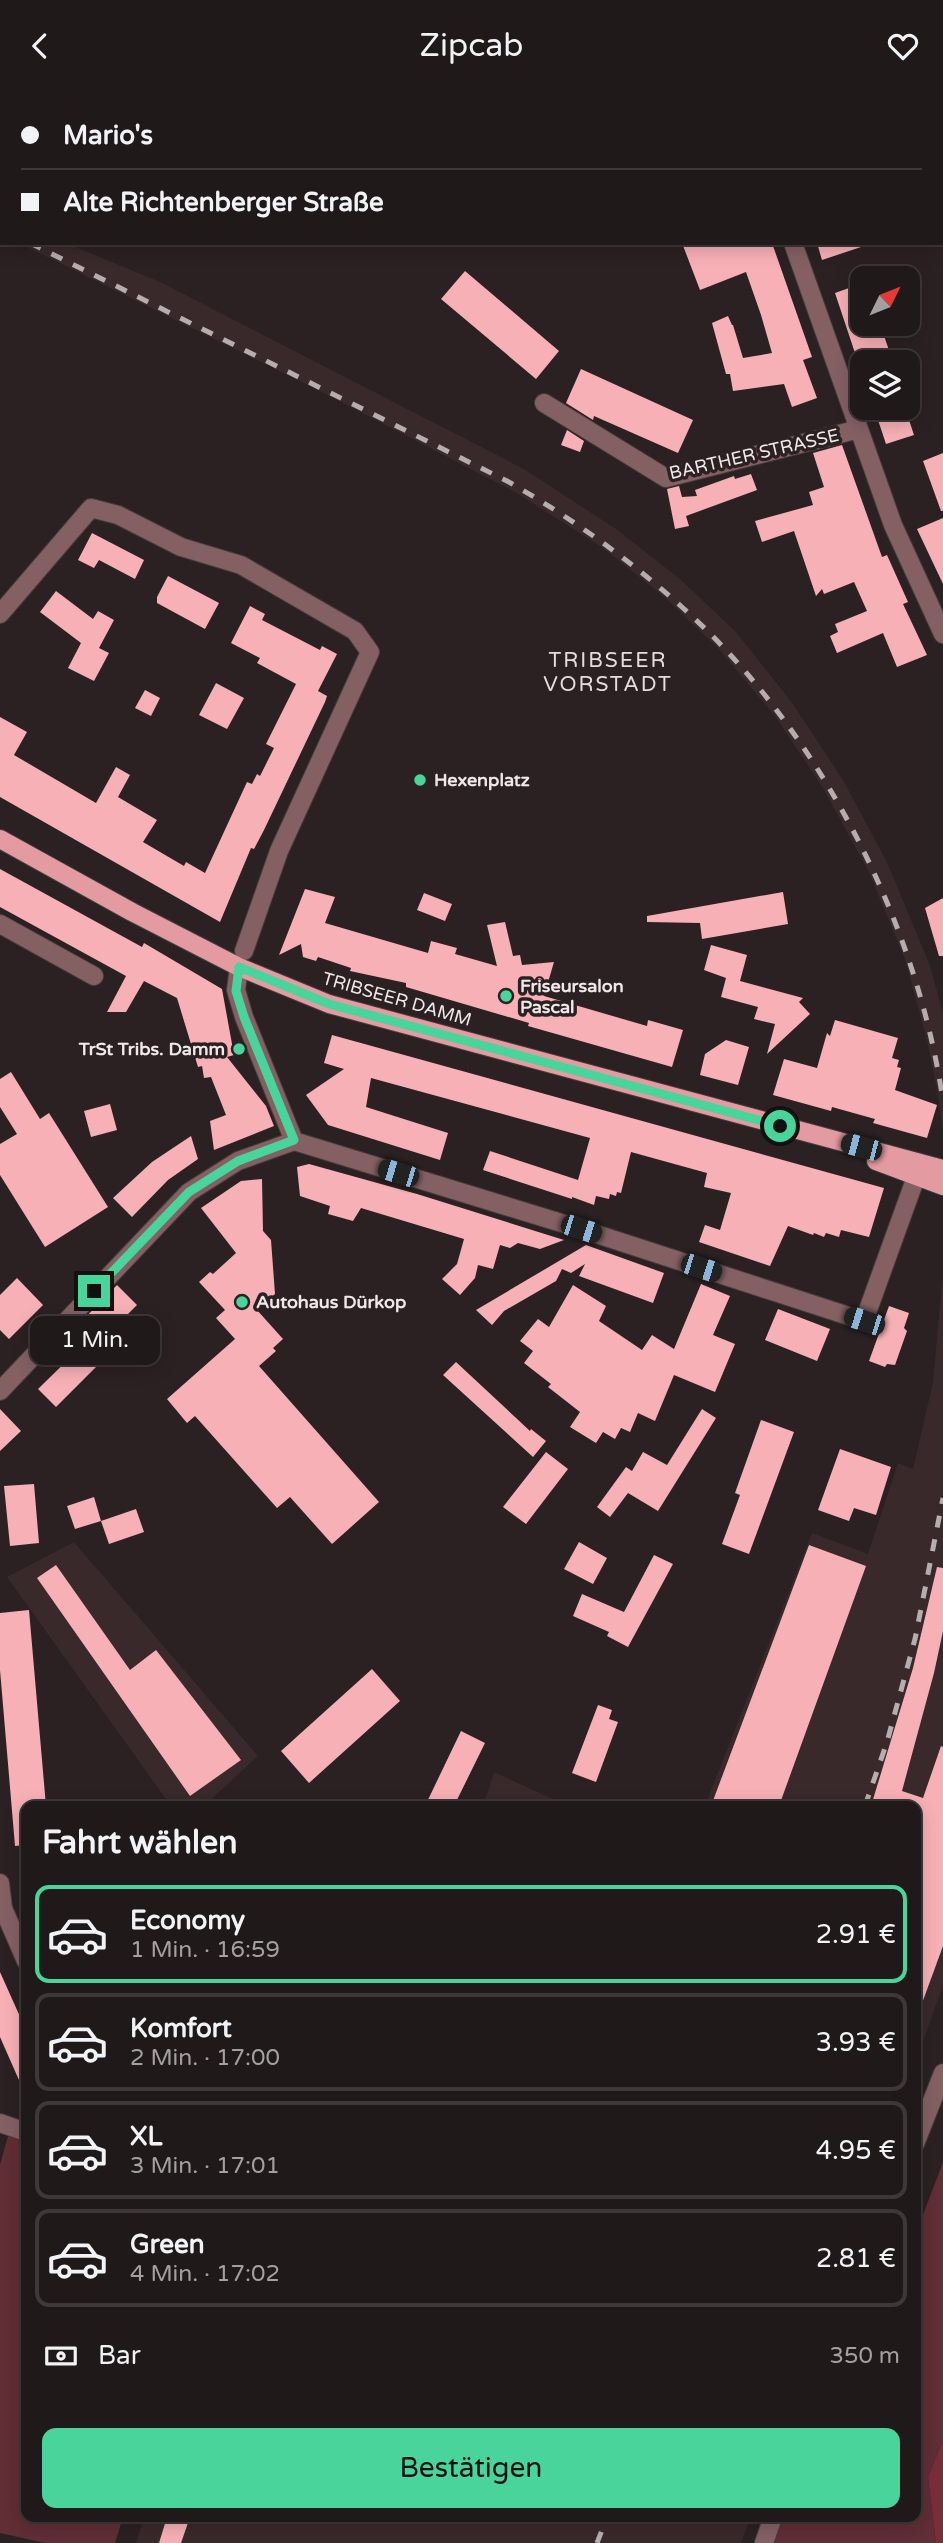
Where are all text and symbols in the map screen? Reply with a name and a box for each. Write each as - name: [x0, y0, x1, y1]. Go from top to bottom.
- icon: back: [21, 27, 59, 65]
- text: Zipcab: [420, 27, 523, 65]
- icon: heart: [884, 27, 922, 65]
- text: Mario's: [63, 120, 153, 151]
- text: Alte Richtenberger Straße: [63, 187, 384, 218]
- north arrow: [850, 266, 920, 336]
- map controls: [850, 266, 920, 420]
- button: layers: [850, 350, 920, 420]
- street label: BARTHER STRASSE: [667, 424, 841, 484]
- district label: TRIBSEER VORSTADT: [543, 648, 673, 697]
- place label: Hexenplatz: [434, 769, 530, 791]
- marker: Hexenplatz: [412, 772, 428, 788]
- street label: TRIBSEER DAMM: [320, 967, 474, 1031]
- place label: Friseursalon Pascal: [520, 975, 624, 1018]
- marker: Friseursalon Pascal: [498, 988, 514, 1004]
- place label: TrSt Tribs. Damm: [78, 1038, 225, 1060]
- marker: TrSt Tribs. Damm: [231, 1041, 247, 1057]
- route start: [764, 1110, 796, 1142]
- car: [838, 1131, 885, 1163]
- car: [375, 1157, 422, 1189]
- car: [558, 1213, 605, 1245]
- car: [678, 1252, 725, 1284]
- route end: [78, 1275, 110, 1307]
- place label: Autohaus Dürkop: [256, 1291, 406, 1313]
- marker: Autohaus Dürkop: [234, 1294, 250, 1310]
- car: [841, 1305, 888, 1337]
- callout: 1 Min.: [29, 1315, 159, 1365]
- text: 1 Min.: [61, 1326, 129, 1354]
- text: Fahrt wählen: [42, 1824, 238, 1862]
- icon: car: [46, 1903, 109, 1966]
- text: Economy: [130, 1905, 245, 1936]
- text: 2.91 €: [816, 1919, 896, 1950]
- text: 1 Min. · 16:59: [130, 1936, 280, 1964]
- icon: car: [46, 2011, 109, 2074]
- text: Komfort: [130, 2013, 232, 2044]
- text: 3.93 €: [816, 2027, 896, 2058]
- text: 2 Min. · 17:00: [130, 2044, 280, 2072]
- icon: car: [46, 2119, 109, 2182]
- text: XL: [130, 2121, 162, 2152]
- text: 4.95 €: [816, 2135, 896, 2166]
- text: 3 Min. · 17:01: [130, 2152, 280, 2180]
- icon: car: [46, 2227, 109, 2290]
- text: Green: [130, 2229, 205, 2260]
- text: 2.81 €: [816, 2243, 896, 2274]
- text: 4 Min. · 17:02: [130, 2260, 280, 2288]
- icon: cash: [42, 2337, 80, 2375]
- text: Bar: [98, 2340, 141, 2371]
- text: 350 m: [830, 2342, 900, 2370]
- button: Bestätigen: [42, 2428, 900, 2508]

